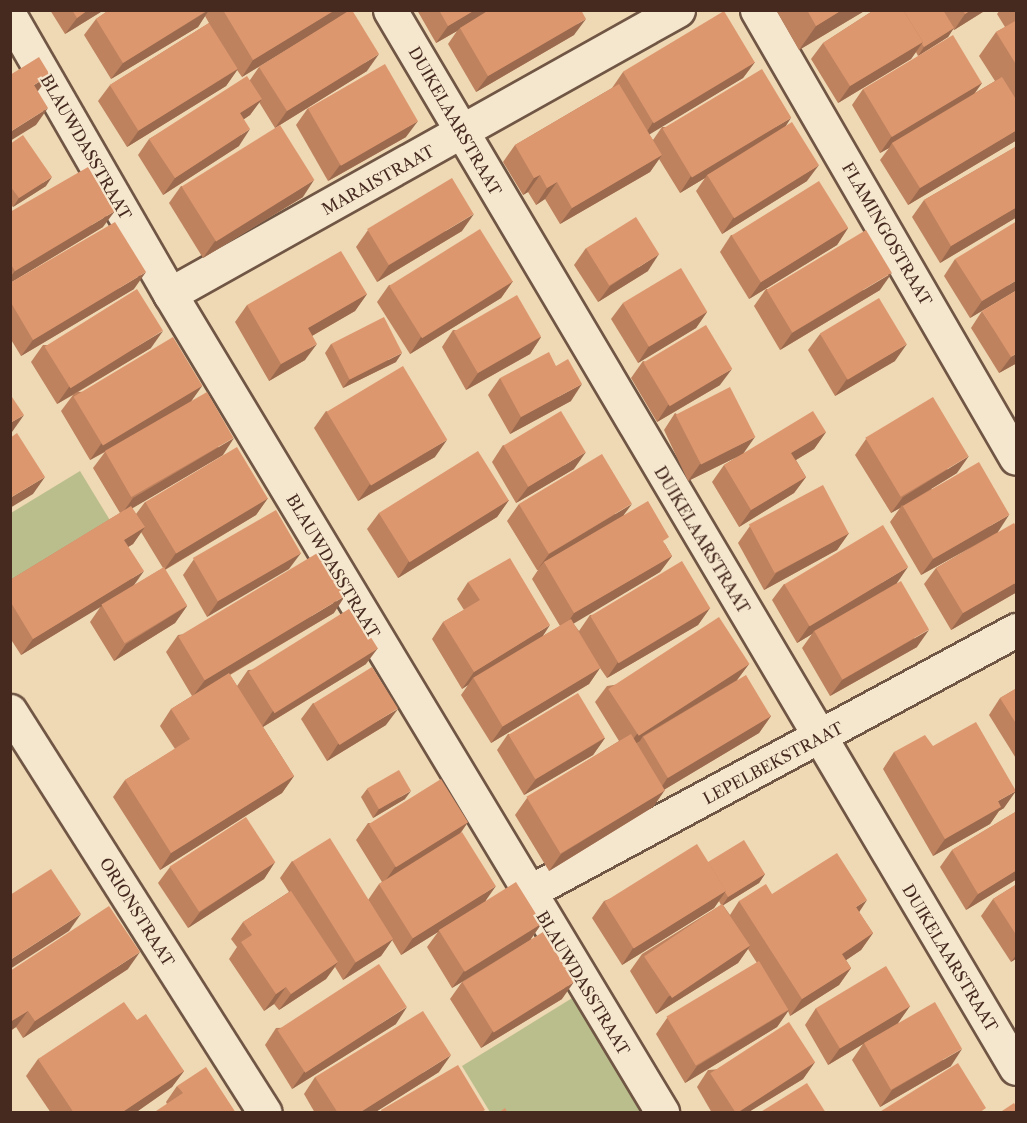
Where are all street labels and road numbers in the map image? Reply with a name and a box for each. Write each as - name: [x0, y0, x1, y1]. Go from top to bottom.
- street label: DUIKELAARSTRAAT: [405, 43, 505, 199]
- street label: BLAUWDASSTRAAT: [37, 71, 135, 223]
- street label: MARAISTRAAT: [319, 141, 437, 219]
- street label: FLAMINGOSTRAAT: [838, 159, 936, 309]
- street label: DUIKELAARSTRAAT: [650, 463, 754, 617]
- street label: BLAUWDASSTRAAT: [282, 491, 384, 641]
- street label: LEPELBEKSTRAAT: [700, 718, 846, 808]
- street label: ORIONSTRAAT: [96, 854, 178, 970]
- street label: DUIKELAARSTRAAT: [898, 881, 1002, 1035]
- street label: BLAUWDASSTRAAT: [532, 908, 634, 1058]

